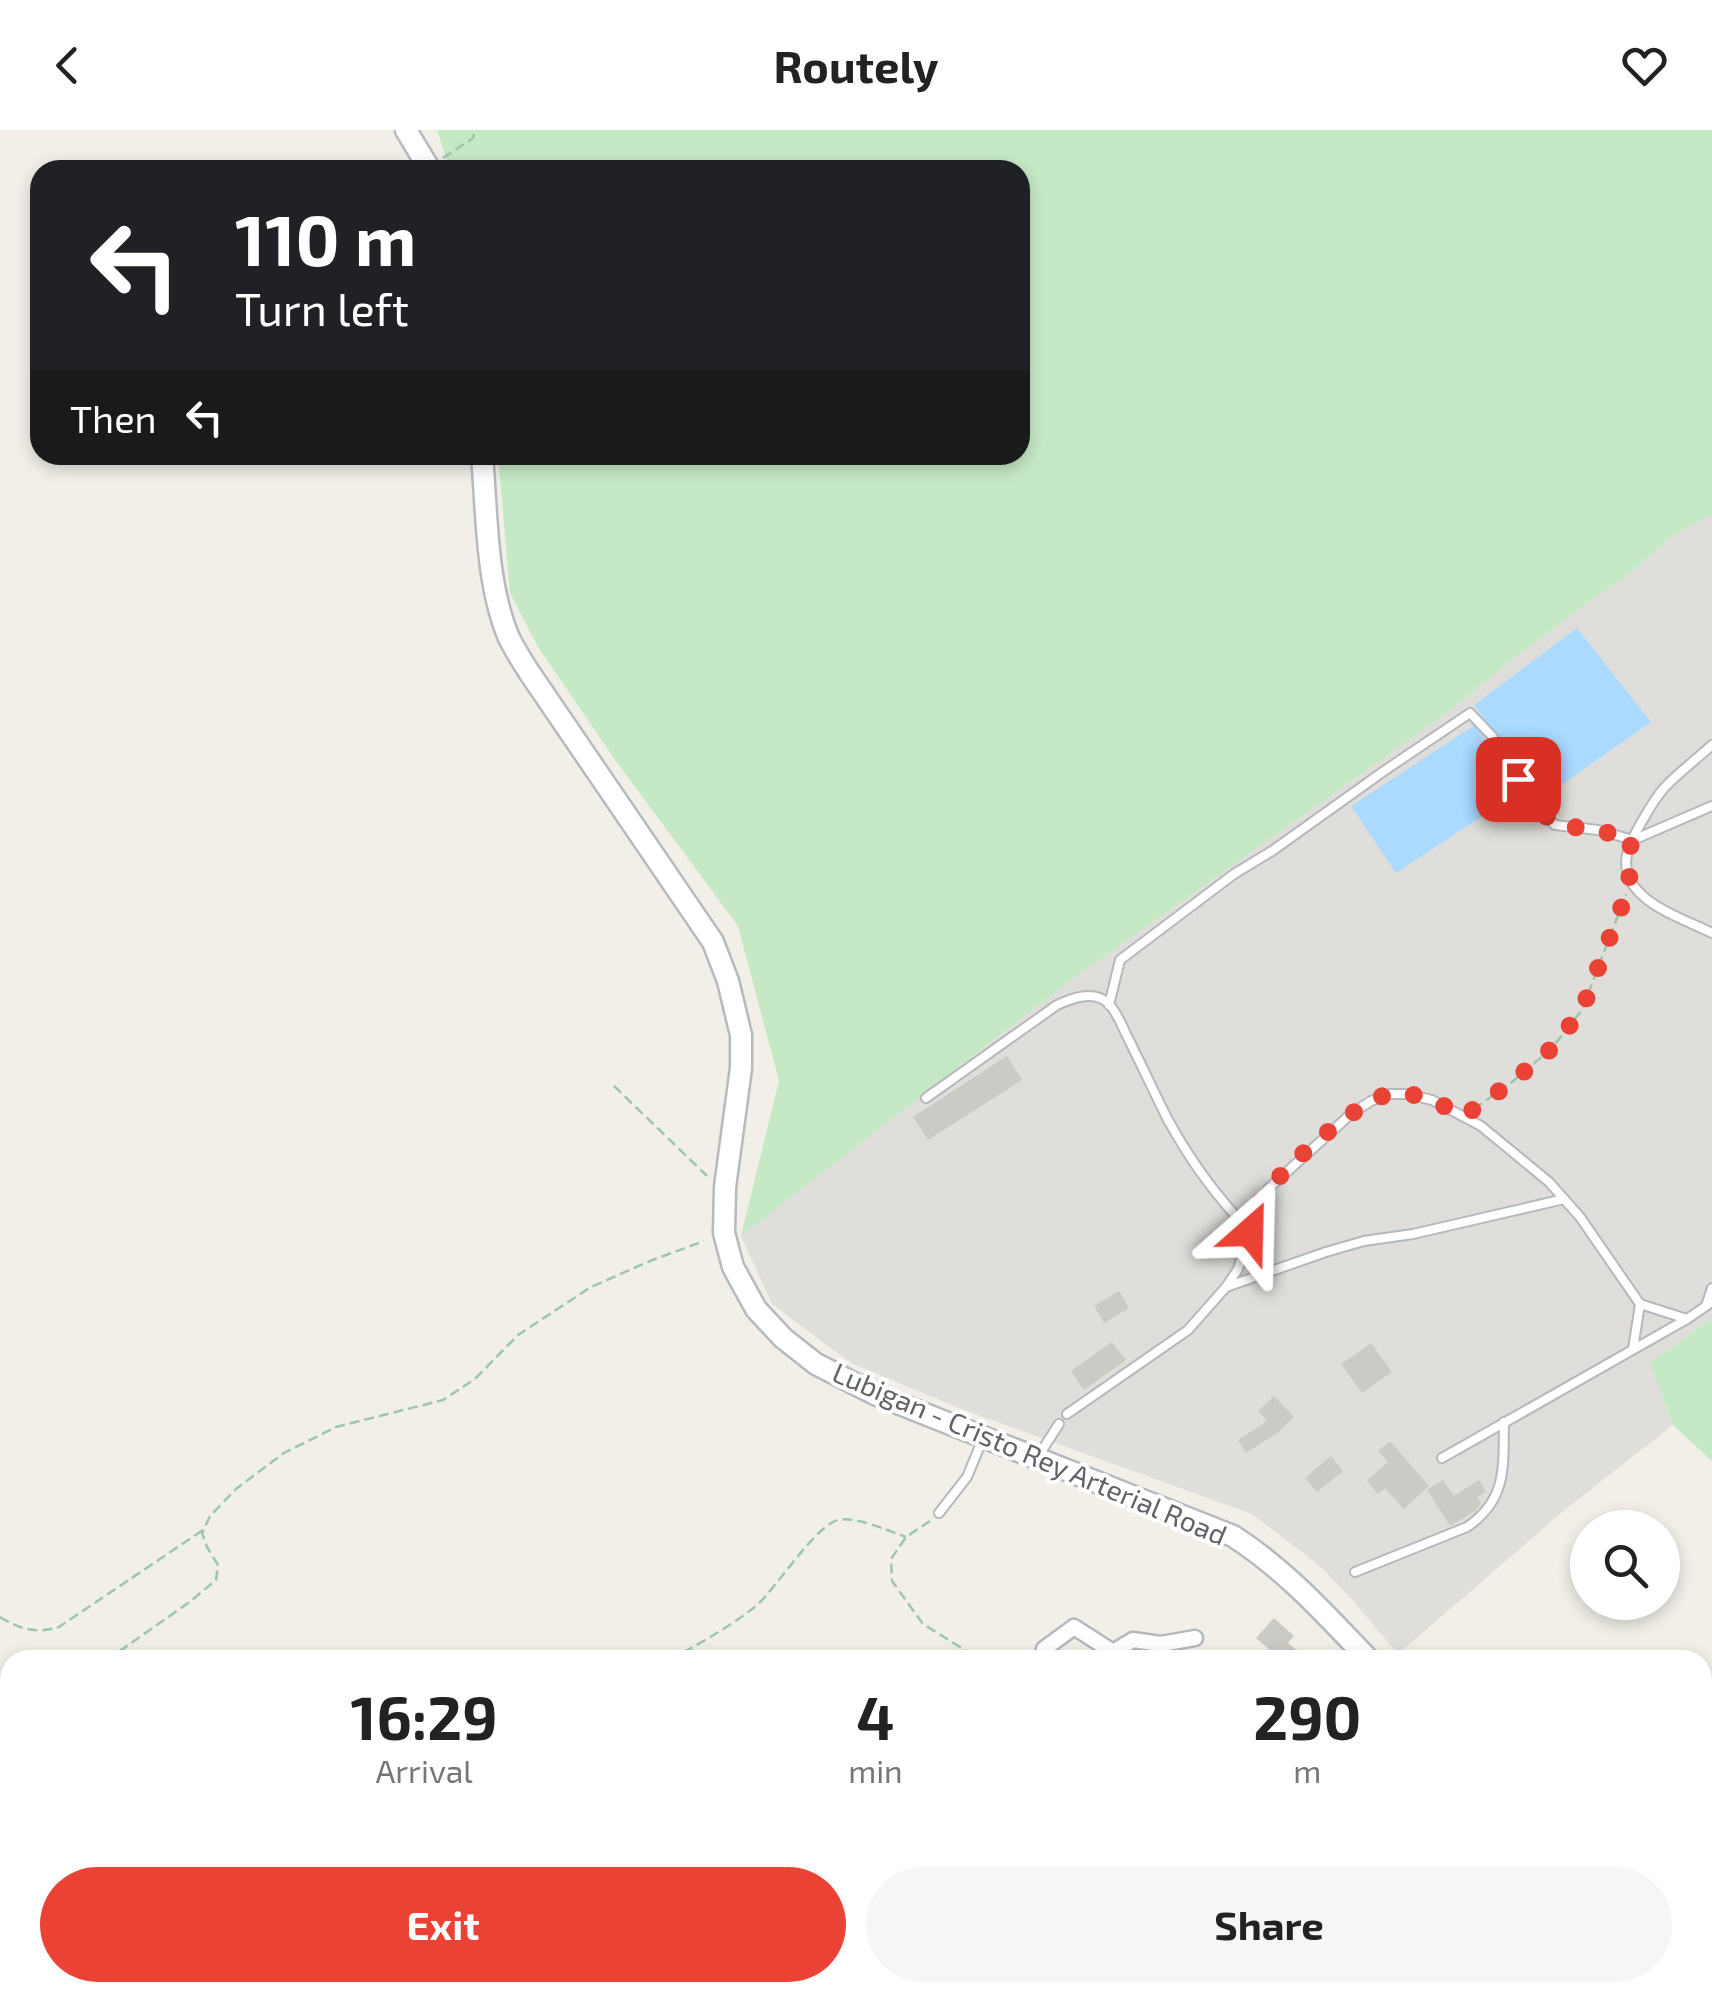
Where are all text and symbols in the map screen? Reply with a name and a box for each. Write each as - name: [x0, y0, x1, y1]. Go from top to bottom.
- icon: back: [40, 38, 95, 93]
- text: Routely: [773, 38, 939, 92]
- icon: heart: [1617, 38, 1672, 93]
- text: 110 m: [235, 196, 416, 280]
- icon: left: [70, 200, 200, 330]
- text: Turn left: [235, 281, 409, 335]
- icon: left: [177, 390, 232, 445]
- text: Then: [70, 395, 157, 441]
- pin: [1476, 737, 1561, 822]
- icon: arrive: [1491, 752, 1546, 807]
- position arrow: [1198, 1180, 1302, 1284]
- street label: Lubigan - Cristo Rey Arterial Road: [828, 1354, 1232, 1552]
- map controls: [1570, 1510, 1680, 1620]
- button: search: [1570, 1510, 1680, 1620]
- text: 16:29: [351, 1680, 498, 1752]
- text: 4: [856, 1680, 895, 1752]
- text: 290: [1253, 1680, 1361, 1752]
- text: Arrival: [375, 1751, 473, 1789]
- text: min: [848, 1751, 903, 1789]
- text: m: [1293, 1751, 1321, 1789]
- button: Exit: [40, 1867, 846, 1982]
- button: Share: [866, 1867, 1672, 1982]

